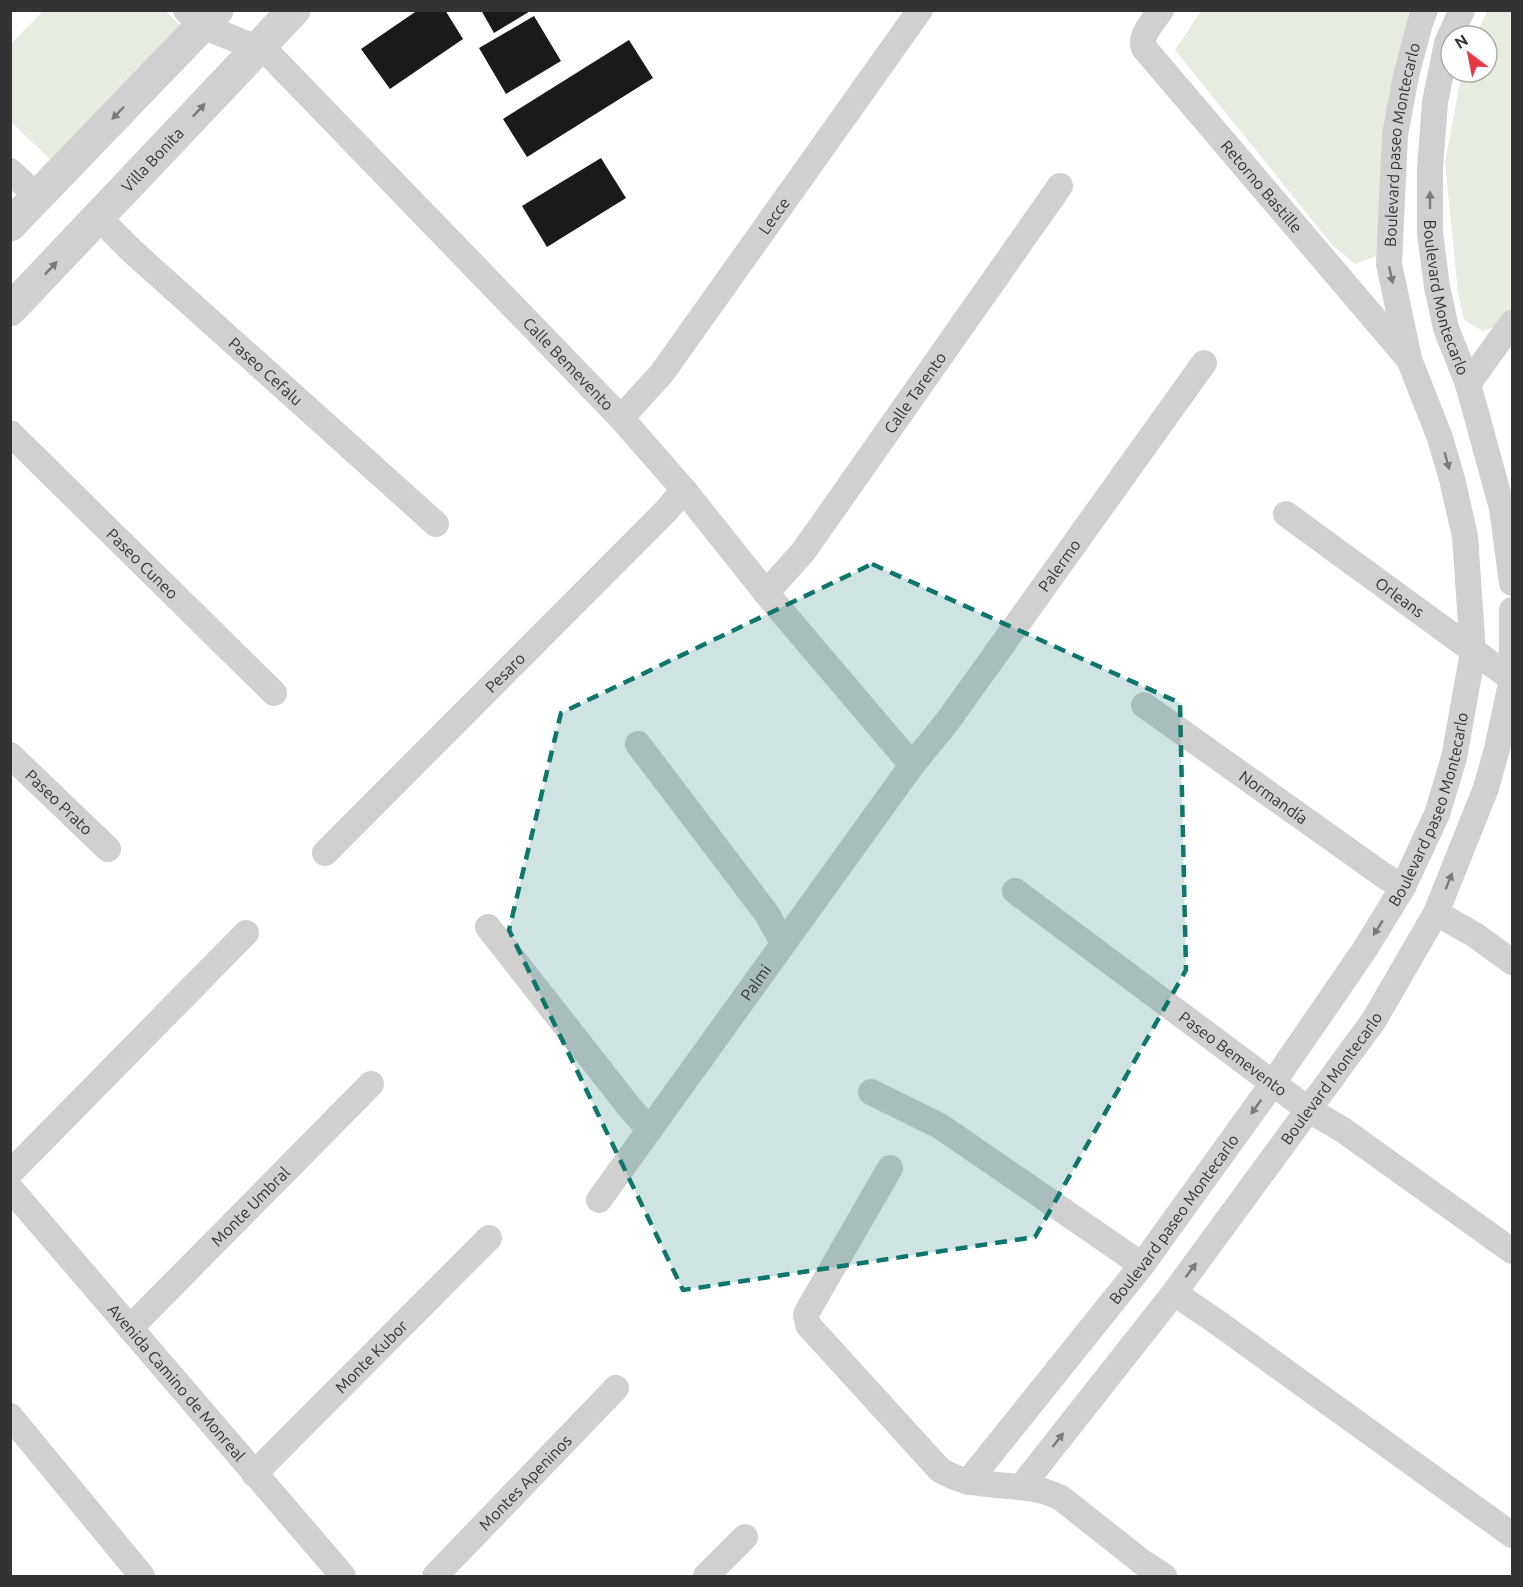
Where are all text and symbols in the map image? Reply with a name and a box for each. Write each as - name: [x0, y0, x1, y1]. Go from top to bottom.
- north arrow: [1439, 24, 1499, 84]
- text: N: [1451, 30, 1471, 52]
- street label: Boulevard paseo Montecarlo: [1381, 41, 1423, 247]
- one-way arrow: [191, 104, 205, 118]
- one-way arrow: [112, 105, 126, 119]
- street label: Villa Bonita: [118, 124, 187, 196]
- street label: Retorno Bastille: [1218, 137, 1306, 236]
- one-way arrow: [1425, 190, 1435, 209]
- street label: Lecce: [755, 194, 793, 237]
- street label: Boulevard Montecarlo: [1421, 220, 1473, 378]
- one-way arrow: [43, 261, 57, 275]
- one-way arrow: [1387, 265, 1396, 284]
- street label: Calle Bemevento: [520, 314, 617, 414]
- street label: Paseo Cefalu: [225, 334, 306, 409]
- street label: Calle Tarento: [880, 348, 950, 437]
- one-way arrow: [1443, 452, 1452, 470]
- street label: Paseo Cuneo: [103, 525, 182, 602]
- street label: Palermo: [1034, 536, 1084, 595]
- street label: Orleans: [1372, 573, 1428, 621]
- street label: Pesaro: [481, 649, 529, 696]
- street label: Boulevard paseo Montecarlo: [1384, 711, 1471, 909]
- street label: Paseo Prato: [22, 766, 96, 838]
- street label: Normandía: [1236, 767, 1311, 828]
- one-way arrow: [1445, 872, 1454, 890]
- one-way arrow: [1372, 920, 1383, 937]
- street label: Palmi: [737, 961, 774, 1004]
- street label: Paseo Bemevento: [1176, 1008, 1290, 1099]
- street label: Boulevard Montecarlo: [1277, 1009, 1386, 1148]
- one-way arrow: [1250, 1099, 1262, 1115]
- street label: Boulevard paseo Montecarlo: [1105, 1131, 1242, 1307]
- street label: Monte Umbral: [207, 1163, 293, 1250]
- one-way arrow: [1185, 1262, 1197, 1278]
- street label: Avenida Camino de Monreal: [105, 1300, 249, 1464]
- street label: Monte Kubor: [331, 1316, 411, 1396]
- street label: Montes Apeninos: [475, 1431, 575, 1534]
- one-way arrow: [1051, 1432, 1064, 1448]

